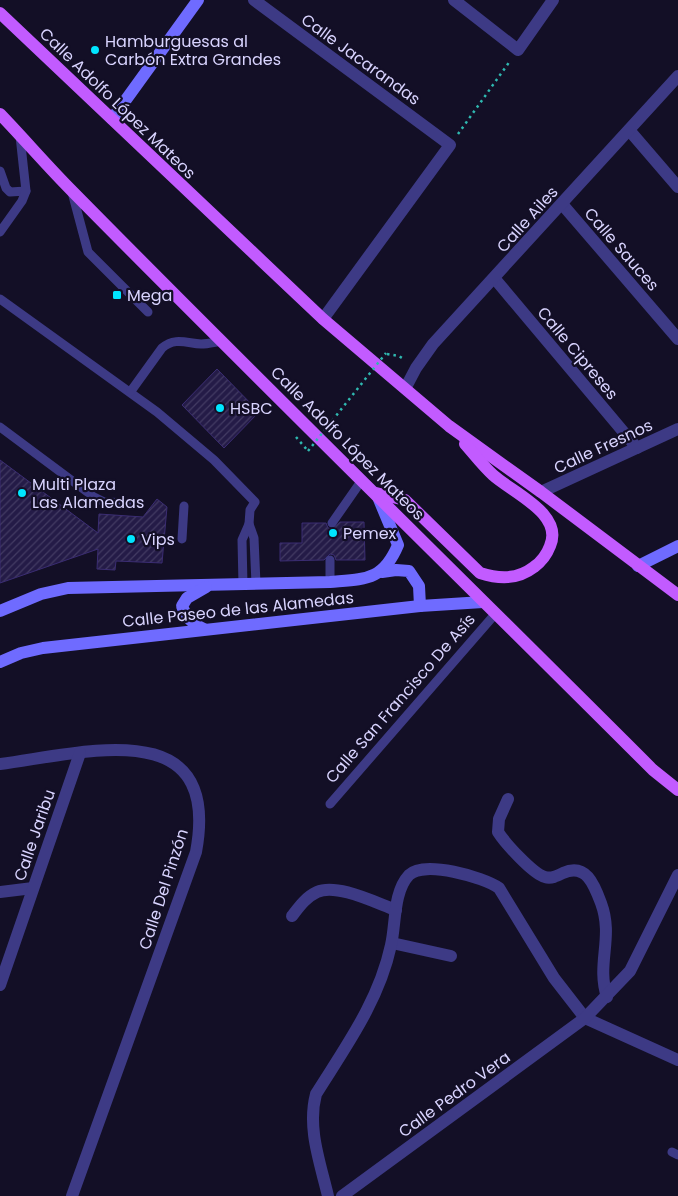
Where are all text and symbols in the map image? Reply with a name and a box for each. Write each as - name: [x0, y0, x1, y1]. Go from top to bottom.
- street label: Calle Jacarandas: [296, 8, 425, 110]
- street label: Calle Adolfo López Mateos: [34, 22, 201, 184]
- place label: Hamburguesas al Carbón Extra Grandes: [105, 30, 281, 71]
- marker: Hamburguesas al Carbón Extra Grandes: [89, 44, 101, 56]
- street label: Calle Ailes: [491, 181, 563, 258]
- street label: Calle Sauces: [579, 203, 664, 296]
- place label: Mega: [127, 284, 172, 307]
- marker: Mega: [111, 289, 123, 301]
- street label: Calle Cipreses: [532, 302, 623, 405]
- street label: Calle Adolfo López Mateos: [266, 361, 430, 525]
- place label: HSBC: [230, 397, 273, 420]
- marker: HSBC: [214, 402, 226, 414]
- street label: Calle Fresnos: [550, 414, 656, 479]
- place label: Multi Plaza Las Alamedas: [32, 473, 144, 514]
- marker: Multi Plaza Las Alamedas: [16, 487, 28, 499]
- place label: Pemex: [343, 522, 397, 545]
- marker: Pemex: [327, 527, 339, 539]
- place label: Vips: [141, 528, 175, 551]
- marker: Vips: [125, 533, 137, 545]
- street label: Calle Paseo de las Alamedas: [121, 586, 355, 633]
- street label: Calle San Francisco De Asís: [320, 608, 481, 788]
- street label: Calle Jaribu: [8, 786, 61, 884]
- street label: Calle Del Pinzón: [133, 826, 194, 953]
- street label: Calle Pedro Vera: [394, 1046, 515, 1143]

